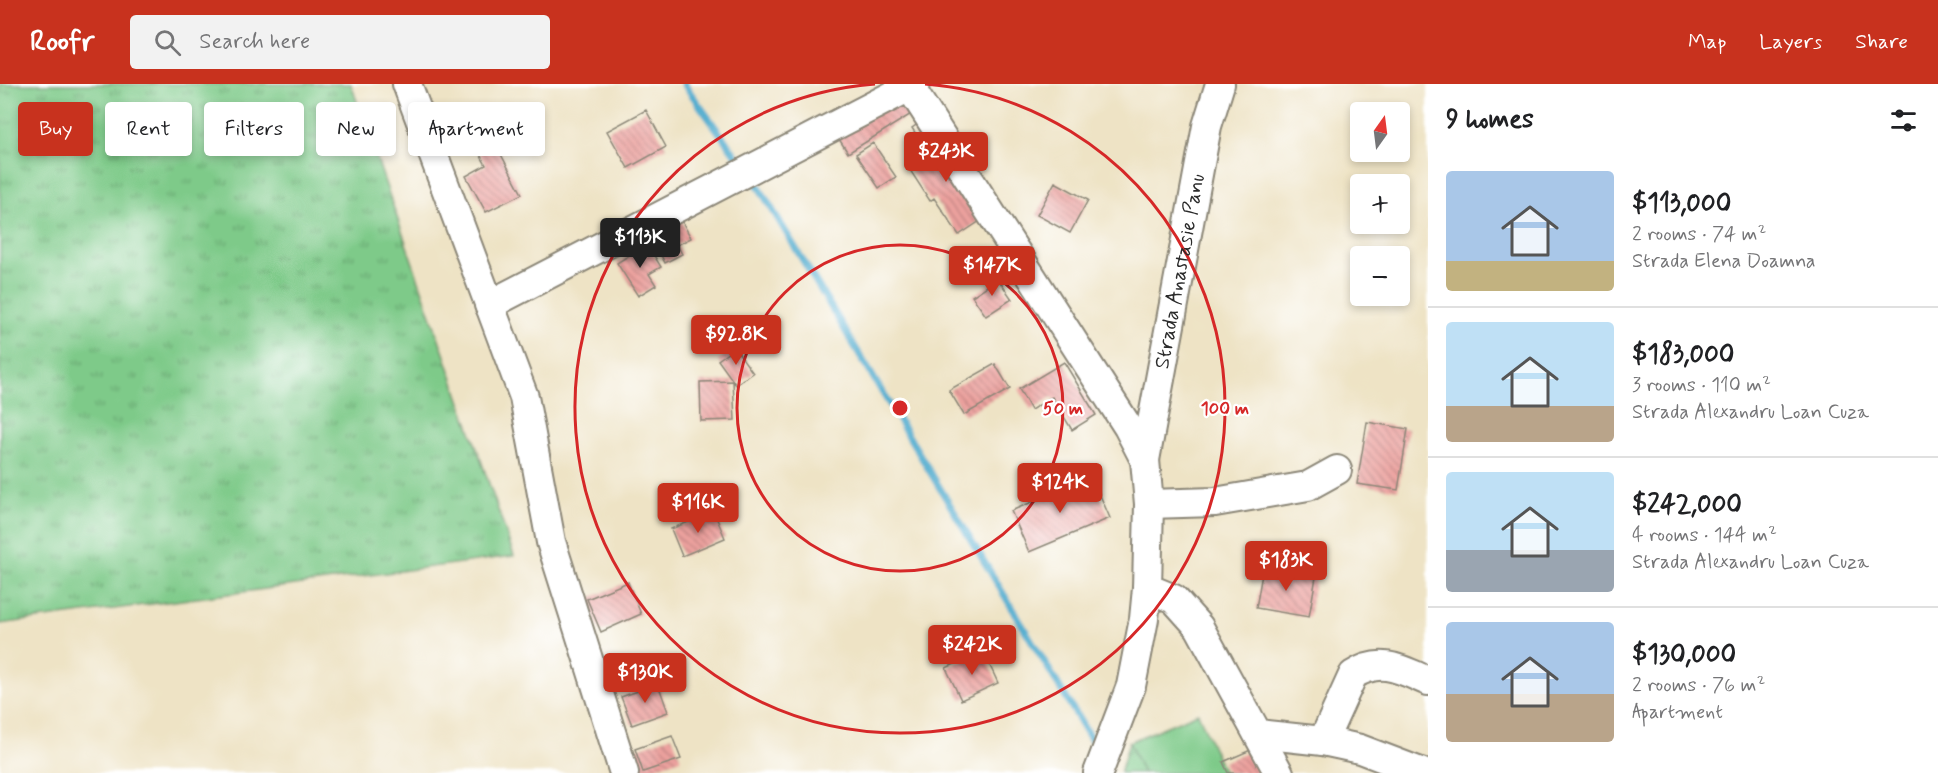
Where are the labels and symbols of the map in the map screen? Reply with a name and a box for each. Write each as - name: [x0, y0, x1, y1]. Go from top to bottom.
- north arrow: [1350, 102, 1410, 162]
- pin: $243K: [904, 132, 988, 183]
- street label: Strada Anastasie Panu: [1148, 171, 1212, 371]
- pin: $113K: [598, 218, 682, 269]
- pin: $147K: [950, 246, 1034, 297]
- pin: $92.8K: [687, 315, 785, 366]
- text: 50 m: [1043, 397, 1083, 421]
- text: 100 m: [1201, 397, 1249, 421]
- centre of rings: [890, 398, 910, 418]
- pin: $124K: [1018, 463, 1102, 514]
- pin: $116K: [656, 483, 740, 534]
- pin: $183K: [1244, 541, 1328, 592]
- pin: $242K: [930, 625, 1014, 676]
- pin: $130K: [603, 653, 687, 704]

